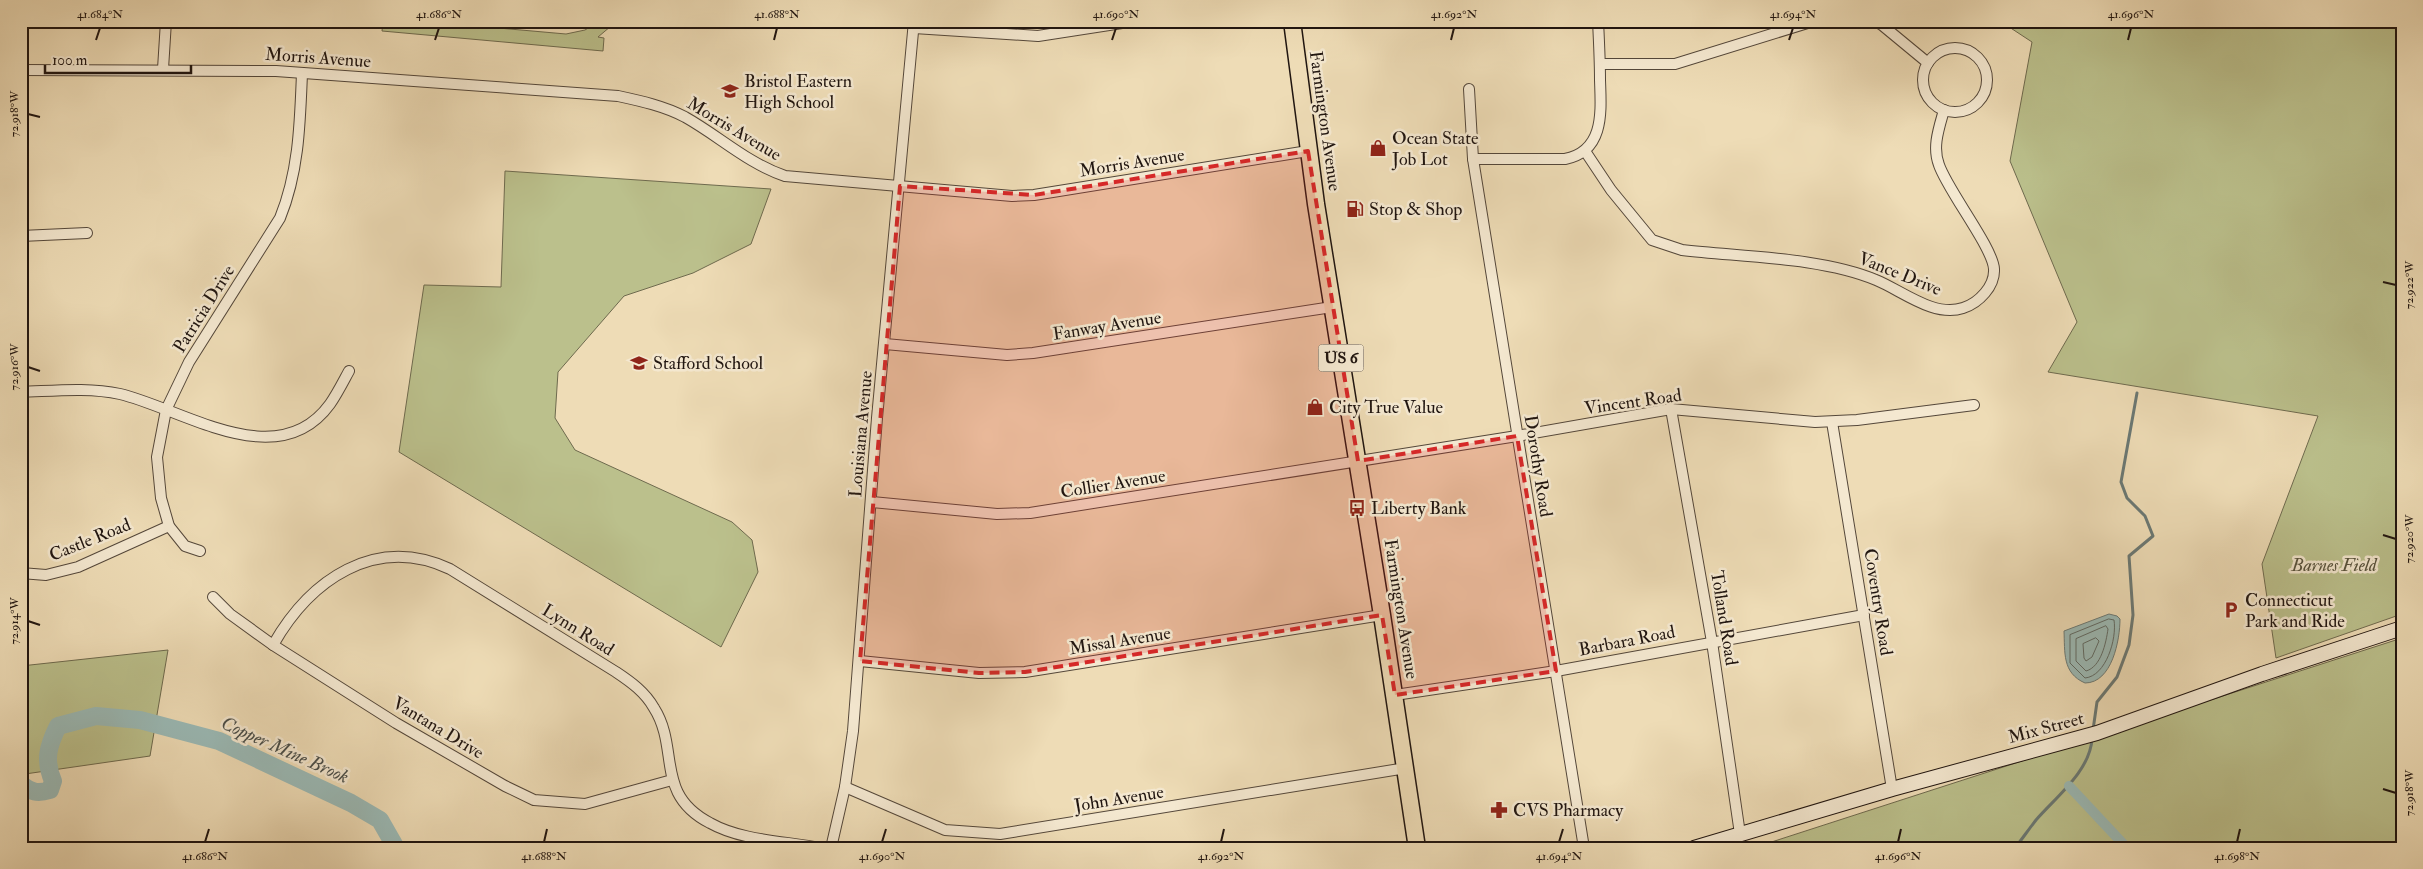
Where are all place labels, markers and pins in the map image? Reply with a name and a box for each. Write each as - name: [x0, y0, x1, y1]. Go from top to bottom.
- place label: Bristol Eastern High School: [744, 70, 852, 114]
- school or university icon: Bristol Eastern High School: [720, 81, 740, 101]
- place label: Ocean State Job Lot: [1391, 127, 1479, 171]
- shop icon: Ocean State Job Lot: [1368, 138, 1388, 158]
- place label: Stop & Shop: [1369, 198, 1462, 221]
- fuel station icon: Stop & Shop: [1345, 199, 1365, 219]
- place label: Stafford School: [653, 352, 763, 375]
- school or university icon: Stafford School: [629, 353, 649, 373]
- place label: City True Value: [1329, 396, 1443, 419]
- shop icon: City True Value: [1305, 397, 1325, 417]
- place label: Liberty Bank: [1371, 497, 1467, 520]
- bus stop icon: Liberty Bank: [1347, 498, 1367, 518]
- place label: Connecticut Park and Ride: [2245, 589, 2345, 633]
- parking icon: Connecticut Park and Ride: [2221, 600, 2241, 620]
- place label: CVS Pharmacy: [1513, 799, 1624, 822]
- pharmacy icon: CVS Pharmacy: [1489, 800, 1509, 820]

